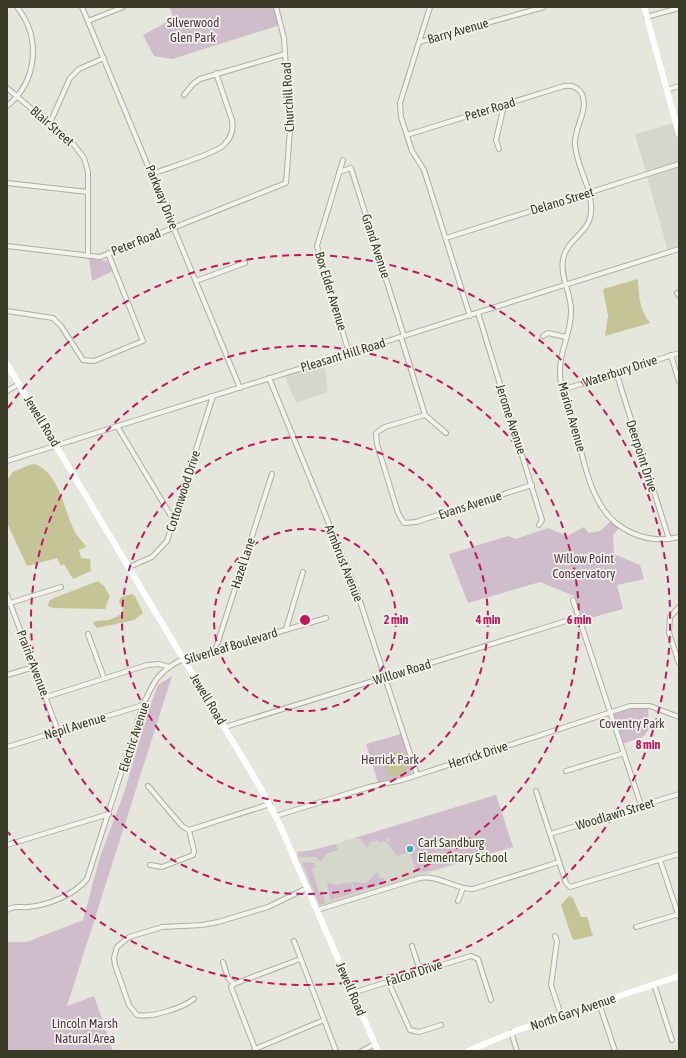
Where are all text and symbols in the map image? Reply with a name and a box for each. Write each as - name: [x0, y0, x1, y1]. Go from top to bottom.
- park label: Silverwood Glen Park: [167, 15, 219, 45]
- street label: Barry Avenue: [426, 15, 490, 47]
- street label: Churchill Road: [279, 62, 297, 132]
- street label: Peter Road: [463, 94, 517, 124]
- street label: Blair Street: [27, 103, 77, 149]
- street label: Parkway Drive: [142, 163, 182, 231]
- street label: Delano Street: [529, 184, 596, 218]
- street label: Grand Avenue: [359, 212, 393, 280]
- street label: Peter Road: [109, 225, 163, 259]
- street label: Box Elder Avenue: [312, 250, 350, 332]
- street label: Pleasant Hill Road: [299, 335, 387, 375]
- street label: Waterbury Drive: [581, 352, 659, 390]
- street label: Marion Avenue: [555, 380, 589, 454]
- street label: Jerome Avenue: [493, 382, 529, 456]
- street label: Jewell Road: [21, 393, 63, 449]
- street label: Deerpoint Drive: [623, 418, 661, 494]
- street label: Cottonwood Drive: [163, 448, 203, 534]
- street label: Evans Avenue: [437, 488, 504, 522]
- street label: Armbrust Avenue: [322, 522, 366, 604]
- street label: Hazel Lane: [228, 536, 258, 590]
- park label: Willow Point Conservatory: [553, 551, 616, 581]
- centre of rings: [298, 613, 312, 627]
- text: 2 min: [384, 613, 408, 627]
- text: 4 min: [475, 613, 500, 627]
- text: 6 min: [567, 613, 591, 627]
- street label: Silverleaf Boulevard: [183, 625, 279, 667]
- street label: Prairie Avenue: [14, 628, 52, 698]
- street label: Willow Road: [371, 656, 433, 688]
- street label: Jewell Road: [187, 671, 229, 727]
- street label: Electric Avenue: [116, 700, 152, 774]
- street label: Nepil Avenue: [42, 709, 108, 743]
- park label: Coventry Park: [599, 716, 665, 731]
- street label: Herrick Drive: [446, 738, 510, 772]
- text: 8 min: [636, 738, 660, 752]
- park label: Herrick Park: [361, 752, 419, 767]
- street label: Woodlawn Street: [574, 795, 656, 833]
- place label: Carl Sandburg Elementary School: [418, 835, 508, 865]
- marker: Carl Sandburg Elementary School: [405, 844, 415, 854]
- street label: Falcon Drive: [384, 957, 444, 989]
- street label: Jewell Road: [333, 960, 369, 1018]
- street label: North Gary Avenue: [528, 990, 618, 1034]
- park label: Lincoln Marsh Natural Area: [52, 1016, 118, 1046]

